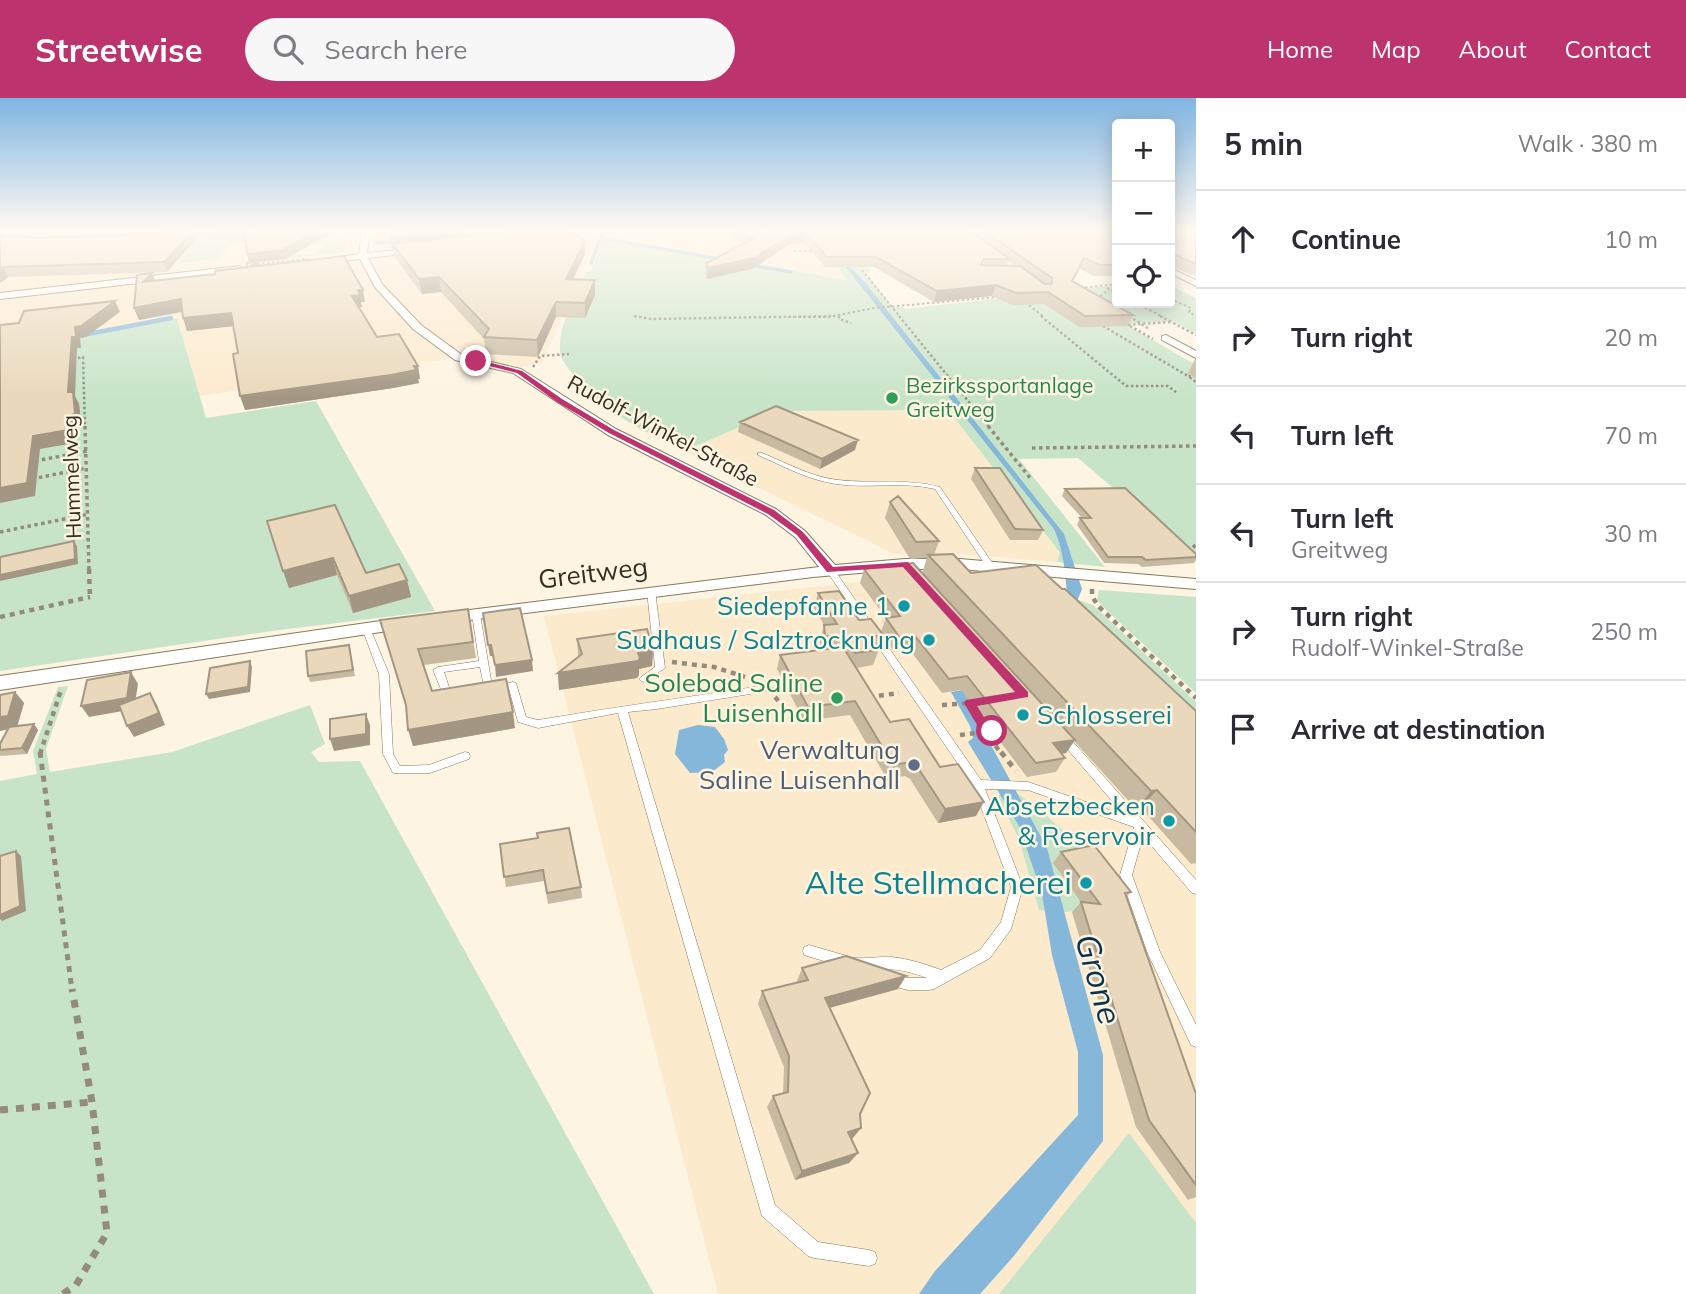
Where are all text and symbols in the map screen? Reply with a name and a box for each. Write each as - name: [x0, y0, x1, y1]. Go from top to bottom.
- search box: [245, 18, 735, 81]
- text: Streetwise: [35, 29, 203, 70]
- icon: search: [269, 30, 307, 68]
- text: Search here: [325, 33, 467, 66]
- text: Home: [1267, 34, 1333, 64]
- text: Map: [1371, 34, 1421, 64]
- text: About: [1459, 34, 1527, 64]
- text: Contact: [1565, 34, 1651, 64]
- map controls: [1112, 119, 1175, 308]
- button: +: [1112, 119, 1175, 182]
- text: 5 min: [1224, 125, 1303, 163]
- text: Walk · 380 m: [1518, 129, 1658, 158]
- button: −: [1112, 182, 1175, 245]
- icon: ahead: [1224, 220, 1262, 258]
- text: Continue: [1291, 223, 1401, 256]
- text: 10 m: [1604, 225, 1658, 254]
- button: locate: [1112, 245, 1175, 308]
- icon: right: [1224, 318, 1262, 356]
- text: Turn right: [1291, 321, 1412, 354]
- text: 20 m: [1604, 323, 1658, 352]
- route end: [460, 345, 491, 376]
- street label: Rudolf-Winkel-Straße: [564, 369, 763, 491]
- place label: Bezirkssportanlage Greitweg: [906, 372, 1093, 422]
- marker: Bezirkssportanlage Greitweg: [884, 390, 900, 406]
- street label: Hummelweg: [56, 415, 86, 539]
- icon: left: [1224, 416, 1262, 454]
- text: Turn left: [1291, 419, 1393, 452]
- text: 70 m: [1604, 421, 1658, 450]
- text: Turn left: [1291, 502, 1393, 535]
- icon: left: [1224, 514, 1262, 552]
- text: 30 m: [1604, 519, 1658, 548]
- text: Greitweg: [1291, 535, 1388, 564]
- street label: Greitweg: [536, 549, 650, 596]
- place label: Siedepfanne 1: [717, 589, 890, 622]
- marker: Siedepfanne 1: [896, 598, 912, 614]
- text: Turn right: [1291, 600, 1412, 633]
- icon: right: [1224, 612, 1262, 650]
- text: 250 m: [1590, 617, 1658, 646]
- place label: Sudhaus / Salztrocknung: [616, 623, 915, 656]
- marker: Sudhaus / Salztrocknung: [921, 632, 937, 648]
- text: Rudolf-Winkel-Straße: [1291, 633, 1524, 662]
- place label: Solebad Saline Luisenhall: [644, 666, 823, 729]
- marker: Solebad Saline Luisenhall: [829, 690, 845, 706]
- place label: Schlosserei: [1037, 698, 1172, 731]
- marker: Schlosserei: [1015, 707, 1031, 723]
- icon: arrive: [1224, 710, 1262, 748]
- text: Arrive at destination: [1291, 713, 1546, 746]
- route start: [976, 715, 1007, 746]
- place label: Verwaltung Saline Luisenhall: [699, 733, 900, 796]
- marker: Verwaltung Saline Luisenhall: [906, 757, 922, 773]
- place label: Absetzbecken & Reservoir: [986, 789, 1156, 852]
- marker: Absetzbecken & Reservoir: [1161, 813, 1177, 829]
- place label: Alte Stellmacherei: [805, 862, 1072, 902]
- marker: Alte Stellmacherei: [1078, 875, 1094, 891]
- water label: Grone: [1067, 929, 1132, 1029]

